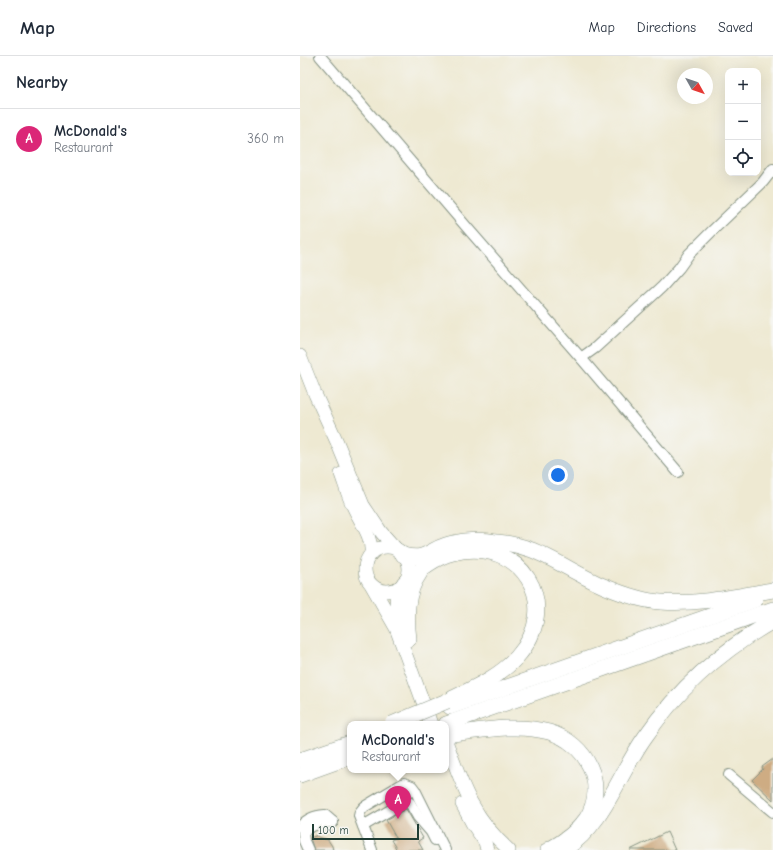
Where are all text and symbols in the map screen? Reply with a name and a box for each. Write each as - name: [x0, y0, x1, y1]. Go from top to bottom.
- text: Map: [20, 17, 55, 39]
- text: Map: [588, 19, 615, 36]
- text: Directions: [637, 19, 696, 36]
- text: Saved: [718, 19, 753, 36]
- north arrow: [677, 68, 713, 104]
- map controls: [725, 68, 761, 176]
- button: +: [725, 68, 761, 104]
- text: Nearby: [16, 73, 67, 92]
- button: −: [725, 104, 761, 140]
- text: McDonald's: [54, 122, 127, 140]
- text: A: [25, 131, 33, 146]
- text: 360 m: [247, 131, 284, 146]
- text: Restaurant: [54, 140, 113, 155]
- button: locate: [725, 140, 761, 176]
- your location: [548, 465, 568, 485]
- popup: [347, 721, 449, 773]
- text: McDonald's: [362, 731, 434, 749]
- text: Restaurant: [362, 749, 420, 764]
- pin: A: [385, 786, 411, 819]
- scale bar: [312, 822, 419, 841]
- text: 100 m: [318, 824, 349, 837]

